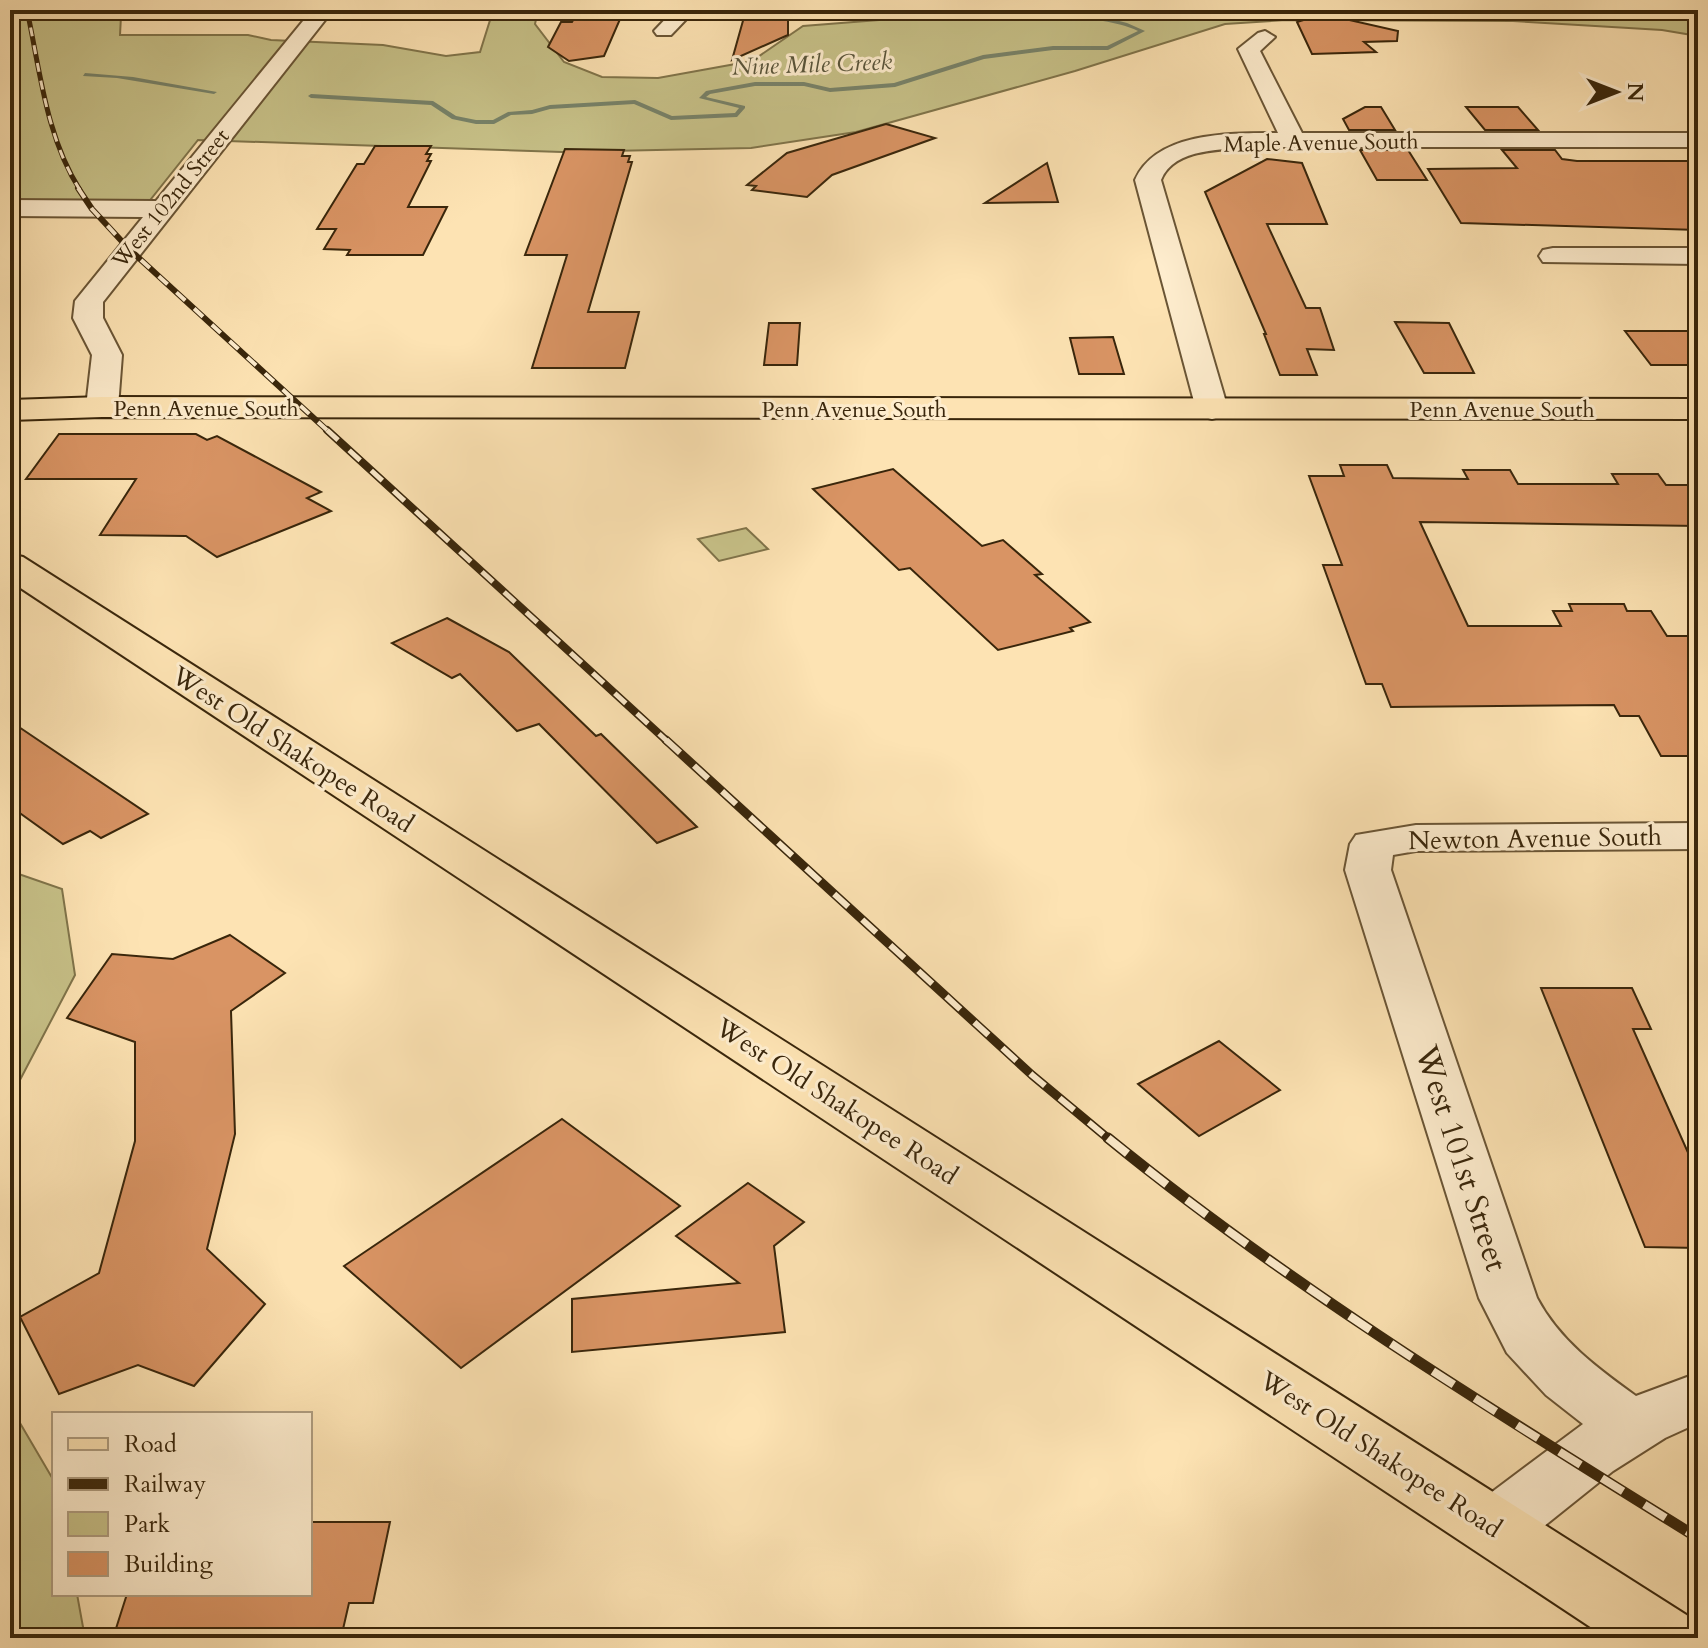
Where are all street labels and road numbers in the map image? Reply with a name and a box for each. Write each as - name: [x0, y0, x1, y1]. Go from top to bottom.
- street label: West 102nd Street: [105, 123, 236, 275]
- street label: Maple Avenue South: [1223, 126, 1419, 160]
- street label: Penn Avenue South: [113, 394, 299, 424]
- street label: Penn Avenue South: [761, 395, 947, 425]
- street label: Penn Avenue South: [1409, 395, 1595, 425]
- street label: West Old Shakopee Road: [164, 657, 421, 841]
- street label: Newton Avenue South: [1408, 819, 1662, 858]
- street label: West Old Shakopee Road: [708, 1009, 965, 1193]
- street label: West 101st Street: [1404, 1039, 1518, 1277]
- street label: West Old Shakopee Road: [1252, 1362, 1509, 1546]

